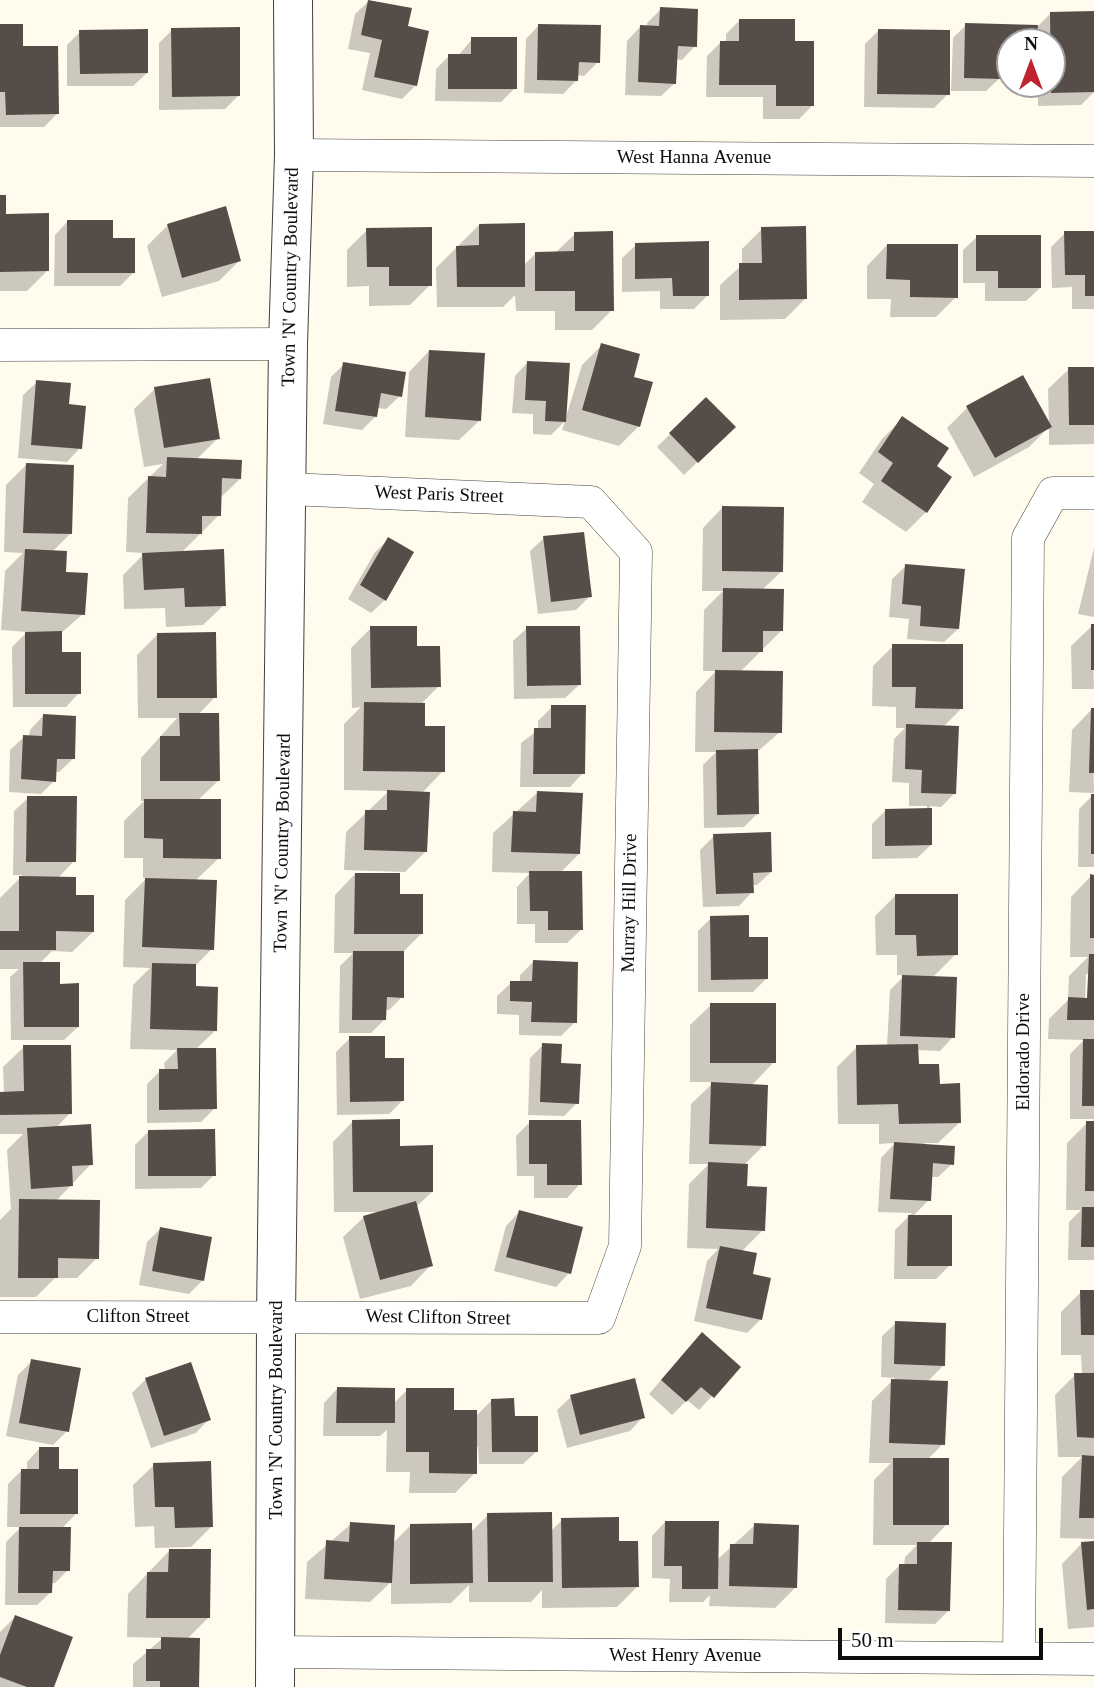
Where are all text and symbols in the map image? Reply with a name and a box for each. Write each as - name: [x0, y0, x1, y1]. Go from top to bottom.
- north arrow: [996, 28, 1066, 98]
- text: N: [1024, 33, 1038, 54]
- street label: West Hanna Avenue: [617, 147, 771, 169]
- street label: Town 'N' Country Boulevard: [278, 167, 304, 387]
- street label: West Paris Street: [374, 481, 504, 509]
- street label: Town 'N' Country Boulevard: [270, 733, 296, 953]
- street label: Murray Hill Drive: [617, 833, 643, 973]
- street label: Eldorado Drive: [1013, 993, 1035, 1111]
- street label: Town 'N' Country Boulevard: [266, 1300, 288, 1520]
- street label: West Clifton Street: [365, 1305, 511, 1331]
- street label: Clifton Street: [87, 1306, 189, 1328]
- scale bar: [842, 1614, 1047, 1658]
- text: 50 m: [851, 1628, 894, 1652]
- street label: West Henry Avenue: [609, 1645, 761, 1667]

